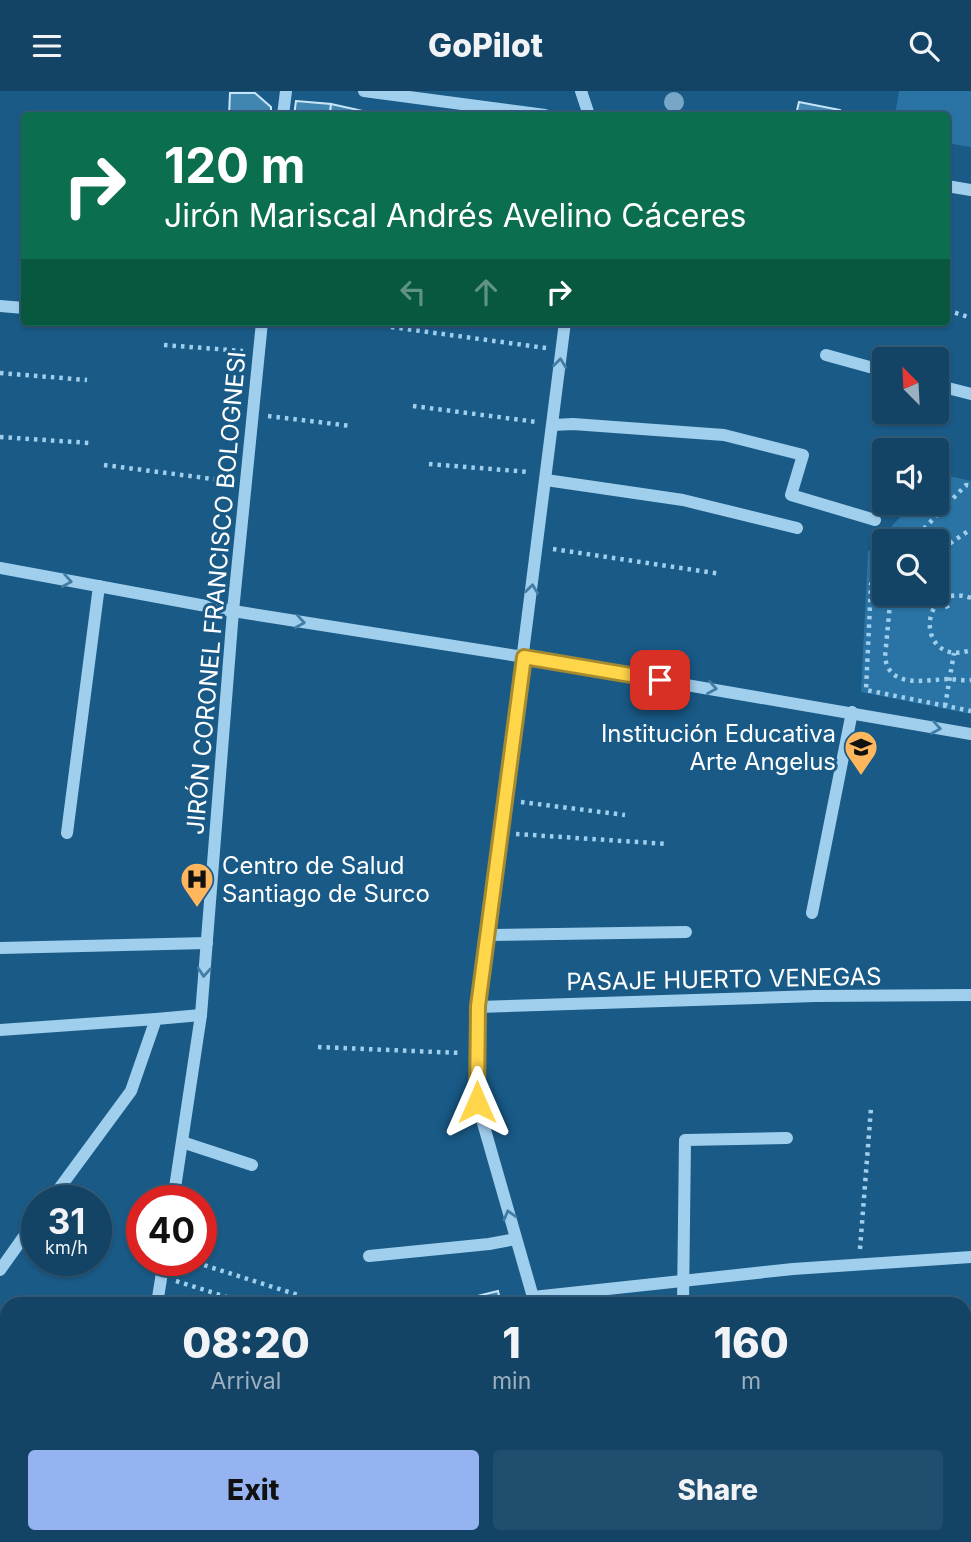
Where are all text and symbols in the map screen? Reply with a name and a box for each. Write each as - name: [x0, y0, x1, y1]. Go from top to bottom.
- text: GoPilot: [428, 26, 543, 65]
- icon: menu: [28, 27, 66, 65]
- icon: search: [905, 27, 943, 65]
- text: 120 m: [164, 136, 305, 195]
- icon: right: [49, 140, 140, 231]
- text: Jirón Mariscal Andrés Avelino Cáceres: [164, 196, 747, 235]
- icon: left: [394, 273, 432, 311]
- icon: ahead: [467, 273, 505, 311]
- icon: right: [540, 273, 578, 311]
- north arrow: [872, 347, 948, 423]
- map controls: [872, 347, 949, 606]
- street label: JIRÓN CORONEL FRANCISCO BOLOGNESI: [180, 350, 252, 836]
- one-way arrow: [553, 357, 568, 369]
- button: sound: [872, 438, 949, 515]
- button: search: [872, 529, 949, 606]
- one-way arrow: [61, 572, 73, 587]
- one-way arrow: [525, 583, 540, 595]
- one-way arrow: [294, 614, 306, 629]
- pin: [630, 650, 690, 710]
- icon: arrive: [641, 661, 679, 699]
- one-way arrow: [706, 680, 718, 695]
- place label: Institución Educativa Arte Angelus: [601, 719, 836, 776]
- one-way arrow: [930, 719, 942, 734]
- school or university icon: Institución Educativa Arte Angelus: [842, 728, 880, 777]
- place label: Centro de Salud Santiago de Surco: [222, 851, 430, 908]
- hospital icon: Centro de Salud Santiago de Surco: [178, 860, 216, 909]
- street label: PASAJE HUERTO VENEGAS: [566, 962, 882, 996]
- one-way arrow: [197, 967, 212, 978]
- position arrow: [440, 1065, 514, 1139]
- speed limit sign: 40: [126, 1185, 217, 1276]
- text: 31: [48, 1200, 85, 1242]
- one-way arrow: [503, 1209, 518, 1221]
- text: km/h: [45, 1237, 88, 1258]
- text: 08:20: [182, 1317, 310, 1368]
- text: 1: [502, 1317, 521, 1368]
- text: 160: [713, 1317, 789, 1368]
- text: Arrival: [211, 1367, 281, 1395]
- text: min: [492, 1367, 531, 1395]
- text: m: [741, 1367, 761, 1395]
- button: Exit: [28, 1450, 479, 1530]
- button: Share: [493, 1450, 943, 1530]

